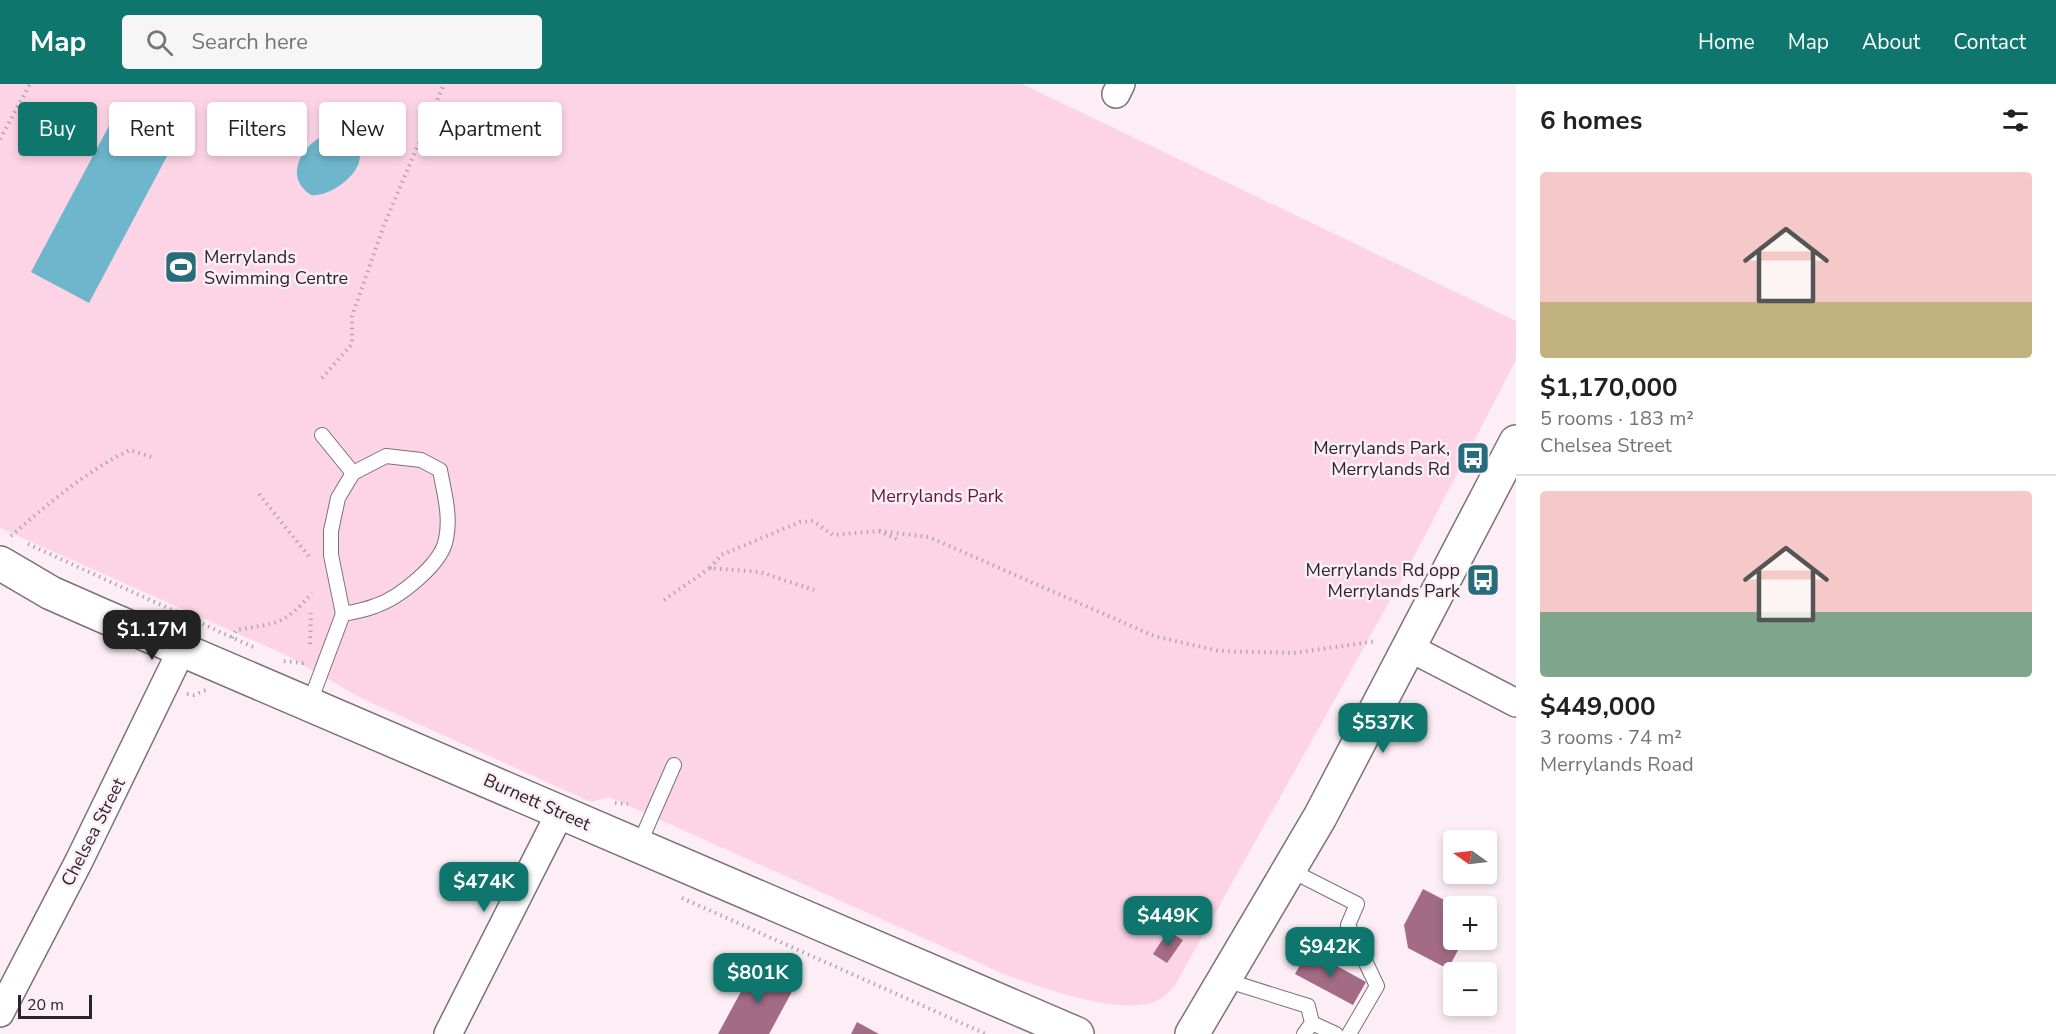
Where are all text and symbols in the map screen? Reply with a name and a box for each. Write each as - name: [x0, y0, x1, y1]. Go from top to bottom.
- search box: [122, 15, 542, 69]
- text: Map: [30, 23, 86, 61]
- icon: search: [143, 26, 176, 59]
- text: Search here: [191, 27, 308, 57]
- text: Home: [1698, 28, 1755, 56]
- text: Map: [1788, 28, 1829, 56]
- text: About: [1862, 28, 1920, 56]
- text: Contact: [1953, 28, 2026, 56]
- chip: Buy: [18, 102, 97, 156]
- chip: Rent: [109, 102, 195, 156]
- chip: Filters: [207, 102, 307, 156]
- chip: New: [319, 102, 406, 156]
- chip: Apartment: [418, 102, 562, 156]
- text: 6 homes: [1540, 103, 1642, 138]
- icon: filters: [1999, 104, 2032, 137]
- icon: home: [1732, 211, 1840, 319]
- place label: Merrylands Swimming Centre: [204, 245, 348, 290]
- sports icon: Merrylands Swimming Centre: [163, 249, 199, 285]
- text: $1,170,000: [1540, 370, 1678, 405]
- text: 5 rooms · 183 m²: [1540, 405, 1694, 432]
- text: Chelsea Street: [1540, 432, 1672, 459]
- place label: Merrylands Park, Merrylands Rd: [1313, 436, 1450, 481]
- bus stop icon: Merrylands Park, Merrylands Rd: [1455, 440, 1491, 476]
- park label: Merrylands Park: [871, 484, 1004, 508]
- icon: home: [1732, 530, 1840, 638]
- place label: Merrylands Rd opp Merrylands Park: [1306, 558, 1461, 603]
- bus stop icon: Merrylands Rd opp Merrylands Park: [1465, 562, 1501, 598]
- pin: $1.17M: [103, 610, 201, 661]
- text: $1.17M: [117, 616, 187, 643]
- text: $449,000: [1540, 689, 1656, 724]
- pin: $537K: [1341, 703, 1425, 754]
- text: $537K: [1352, 709, 1414, 736]
- text: 3 rooms · 74 m²: [1540, 724, 1682, 751]
- text: Merrylands Road: [1540, 751, 1694, 778]
- street label: Burnett Street: [480, 768, 595, 837]
- street label: Chelsea Street: [55, 773, 131, 890]
- north arrow: [1443, 830, 1497, 884]
- map controls: [1443, 830, 1497, 1016]
- pin: $474K: [442, 862, 526, 913]
- text: $474K: [453, 868, 515, 895]
- pin: $449K: [1126, 896, 1210, 947]
- button: +: [1443, 896, 1497, 950]
- text: $449K: [1137, 902, 1199, 929]
- pin: $942K: [1288, 927, 1372, 978]
- text: $942K: [1299, 933, 1361, 960]
- pin: $801K: [716, 953, 800, 1004]
- text: $801K: [727, 959, 789, 986]
- button: −: [1443, 962, 1497, 1016]
- scale bar: [18, 992, 92, 1020]
- text: 20 m: [27, 994, 64, 1016]

